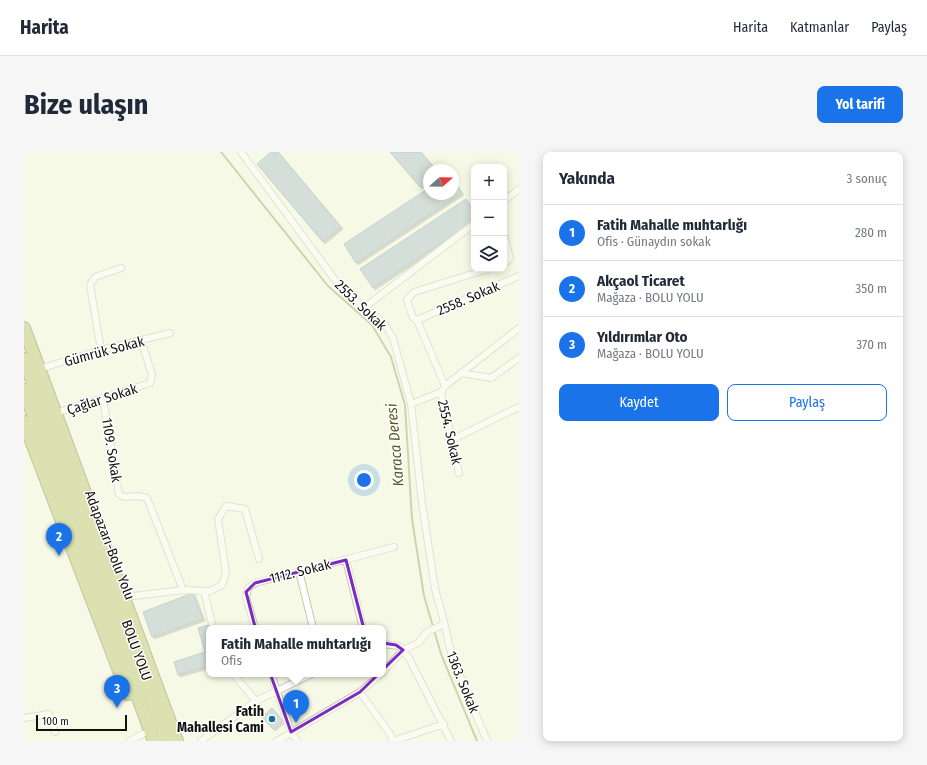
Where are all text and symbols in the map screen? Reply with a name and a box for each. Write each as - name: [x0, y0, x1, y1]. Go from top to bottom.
- text: Harita: [20, 16, 69, 39]
- text: Harita: [733, 19, 768, 36]
- text: Katmanlar: [790, 19, 849, 36]
- text: Paylaş: [871, 19, 907, 36]
- button: Yol tarifi: [817, 86, 903, 123]
- text: Bize ulaşın: [24, 88, 148, 121]
- north arrow: [423, 164, 459, 200]
- map controls: [471, 164, 507, 272]
- button: +: [471, 164, 507, 200]
- text: Yakında: [559, 168, 615, 189]
- text: 3 sonuç: [846, 171, 887, 186]
- button: −: [471, 200, 507, 236]
- text: Fatih Mahalle muhtarlığı: [597, 216, 747, 234]
- text: 1: [569, 225, 575, 240]
- text: 280 m: [855, 225, 887, 240]
- text: Ofis · Günaydın sokak: [597, 234, 711, 249]
- button: layers: [471, 236, 507, 272]
- text: Akçaol Ticaret: [597, 272, 685, 290]
- street label: 2553. Sokak: [331, 277, 390, 335]
- street label: 2558. Sokak: [434, 278, 502, 319]
- text: 2: [569, 281, 575, 296]
- text: 350 m: [855, 281, 887, 296]
- text: Mağaza · BOLU YOLU: [597, 290, 704, 305]
- text: Yıldırımlar Oto: [597, 328, 688, 346]
- street label: Gümrük Sokak: [62, 333, 146, 370]
- text: 3: [569, 337, 575, 352]
- text: 370 m: [856, 337, 887, 352]
- text: Mağaza · BOLU YOLU: [597, 346, 704, 361]
- street label: Çağlar Sokak: [65, 380, 140, 419]
- button: Kaydet: [559, 384, 719, 421]
- button: Paylaş: [727, 384, 887, 421]
- street label: 2554. Sokak: [434, 398, 465, 467]
- water label: Karaca Deresi: [382, 402, 408, 487]
- street label: 1109. Sokak: [98, 417, 125, 484]
- your location: [354, 470, 374, 490]
- street label: Adapazarı-Bolu Yolu: [81, 488, 138, 602]
- pin: 2: [46, 523, 72, 556]
- street label: 1112. Sokak: [268, 556, 333, 587]
- street label: BOLU YOLU: [118, 618, 155, 683]
- popup: [206, 625, 386, 677]
- text: Fatih Mahalle muhtarlığı: [221, 635, 371, 653]
- street label: 1363. Sokak: [442, 649, 483, 716]
- text: Ofis: [221, 653, 242, 668]
- pin: 3: [104, 675, 130, 708]
- pin: 1: [283, 690, 309, 723]
- place label: Fatih Mahallesi Cami: [177, 703, 264, 736]
- scale bar: [36, 713, 127, 732]
- marker: Fatih Mahallesi Cami: [267, 714, 277, 724]
- text: 100 m: [42, 715, 69, 728]

